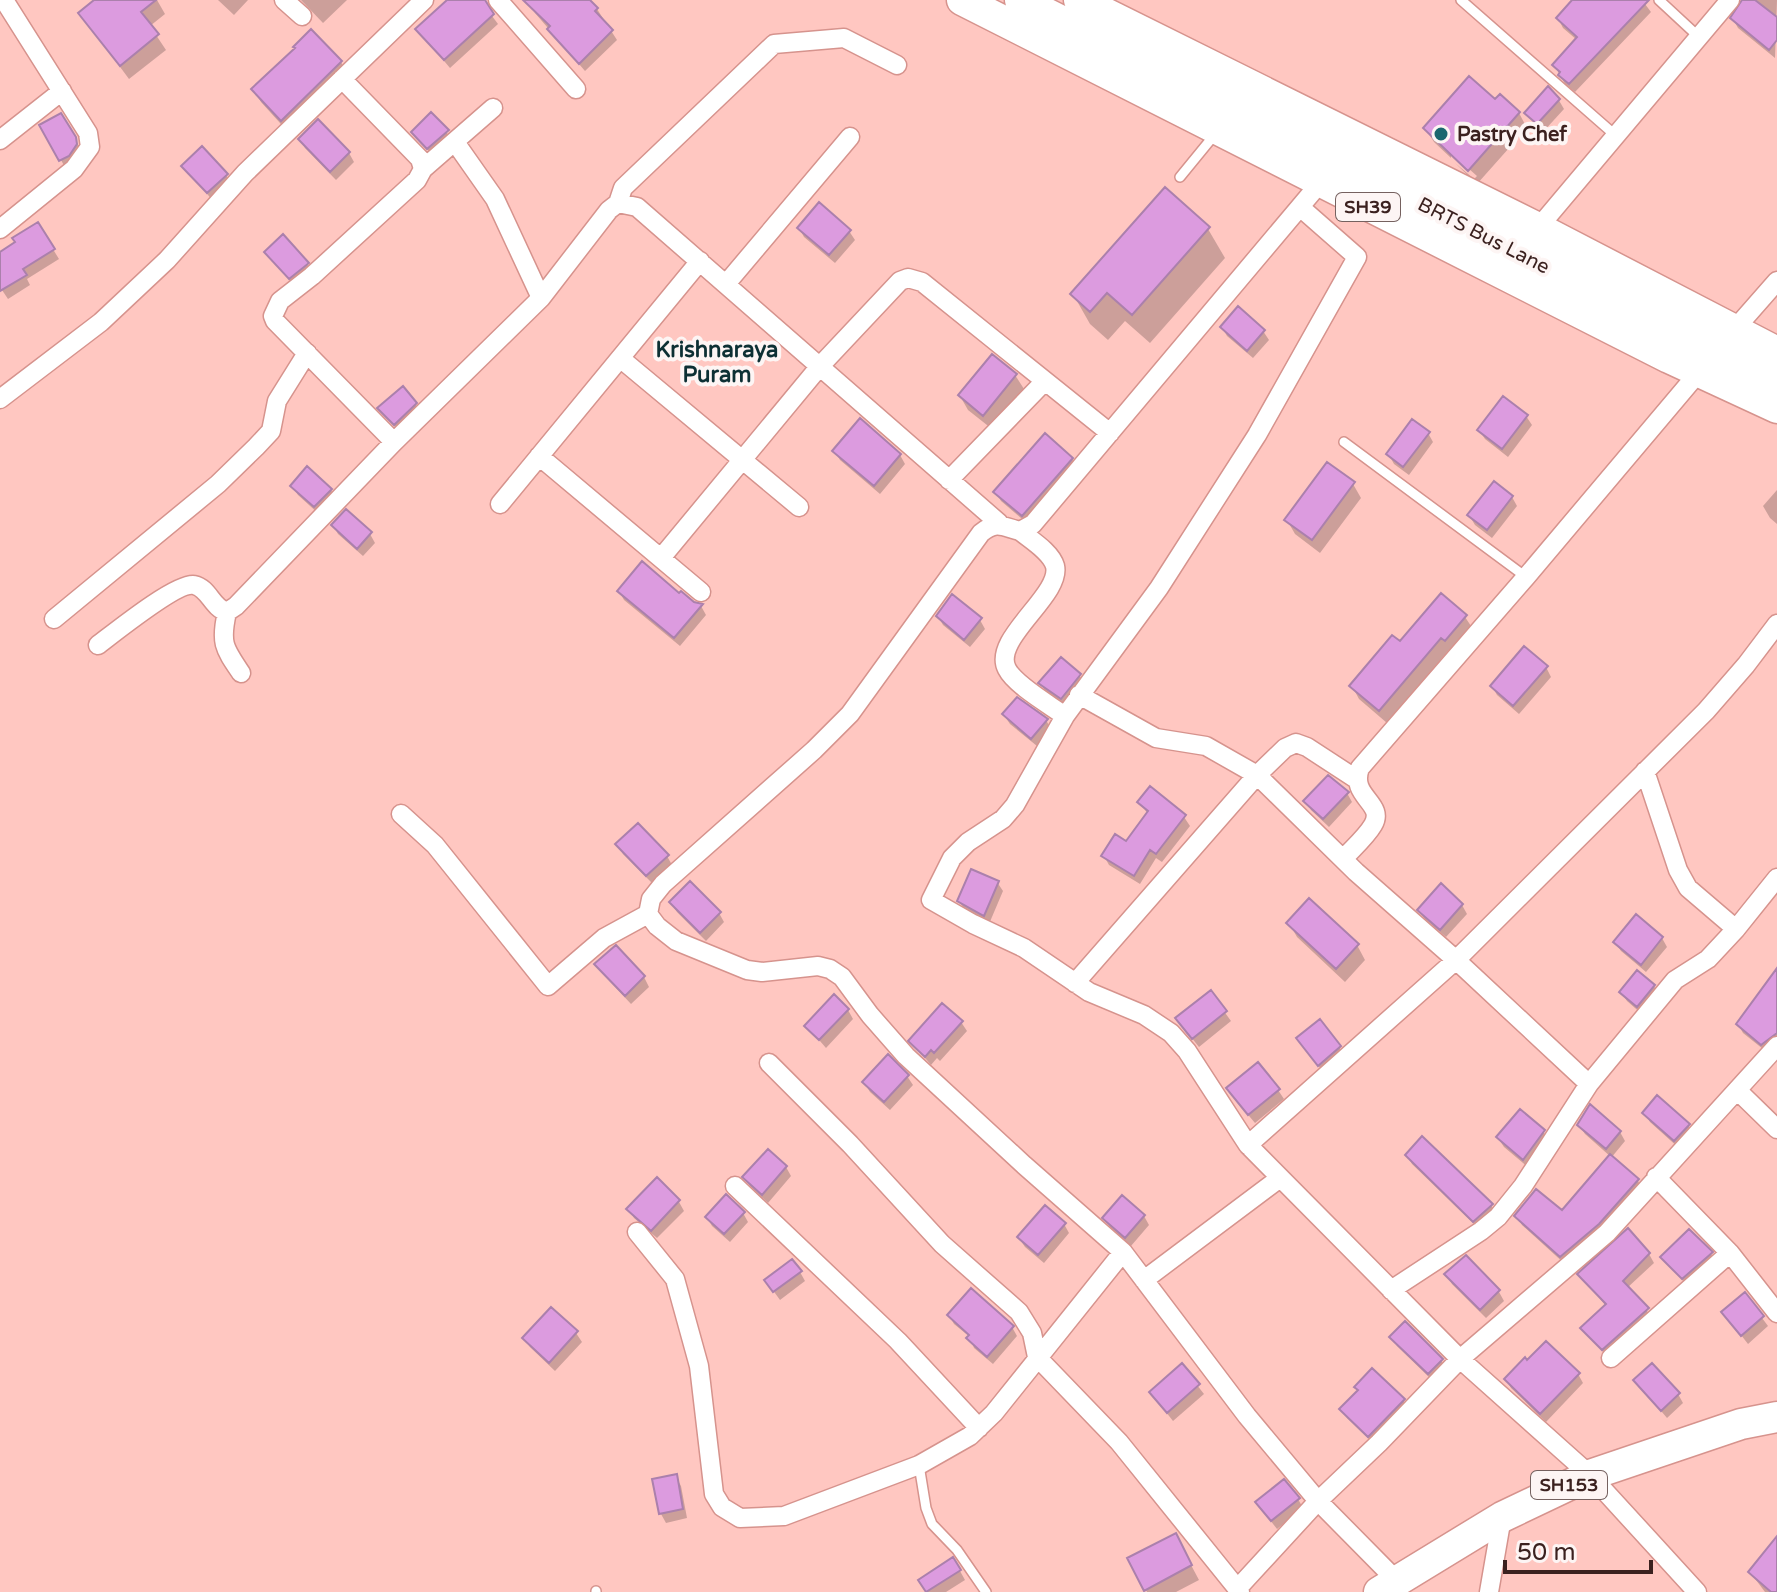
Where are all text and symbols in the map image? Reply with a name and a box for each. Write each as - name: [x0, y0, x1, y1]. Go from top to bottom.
- place label: Pastry Chef: [1457, 123, 1567, 147]
- marker: Pastry Chef: [1432, 125, 1450, 143]
- street label: BRTS Bus Lane: [1414, 192, 1553, 279]
- road number: SH39: [1336, 193, 1400, 221]
- district label: Krishnaraya Puram: [655, 337, 779, 388]
- road number: SH153: [1531, 1471, 1607, 1499]
- scale bar: [1505, 1524, 1651, 1574]
- text: 50 m: [1517, 1538, 1575, 1567]

